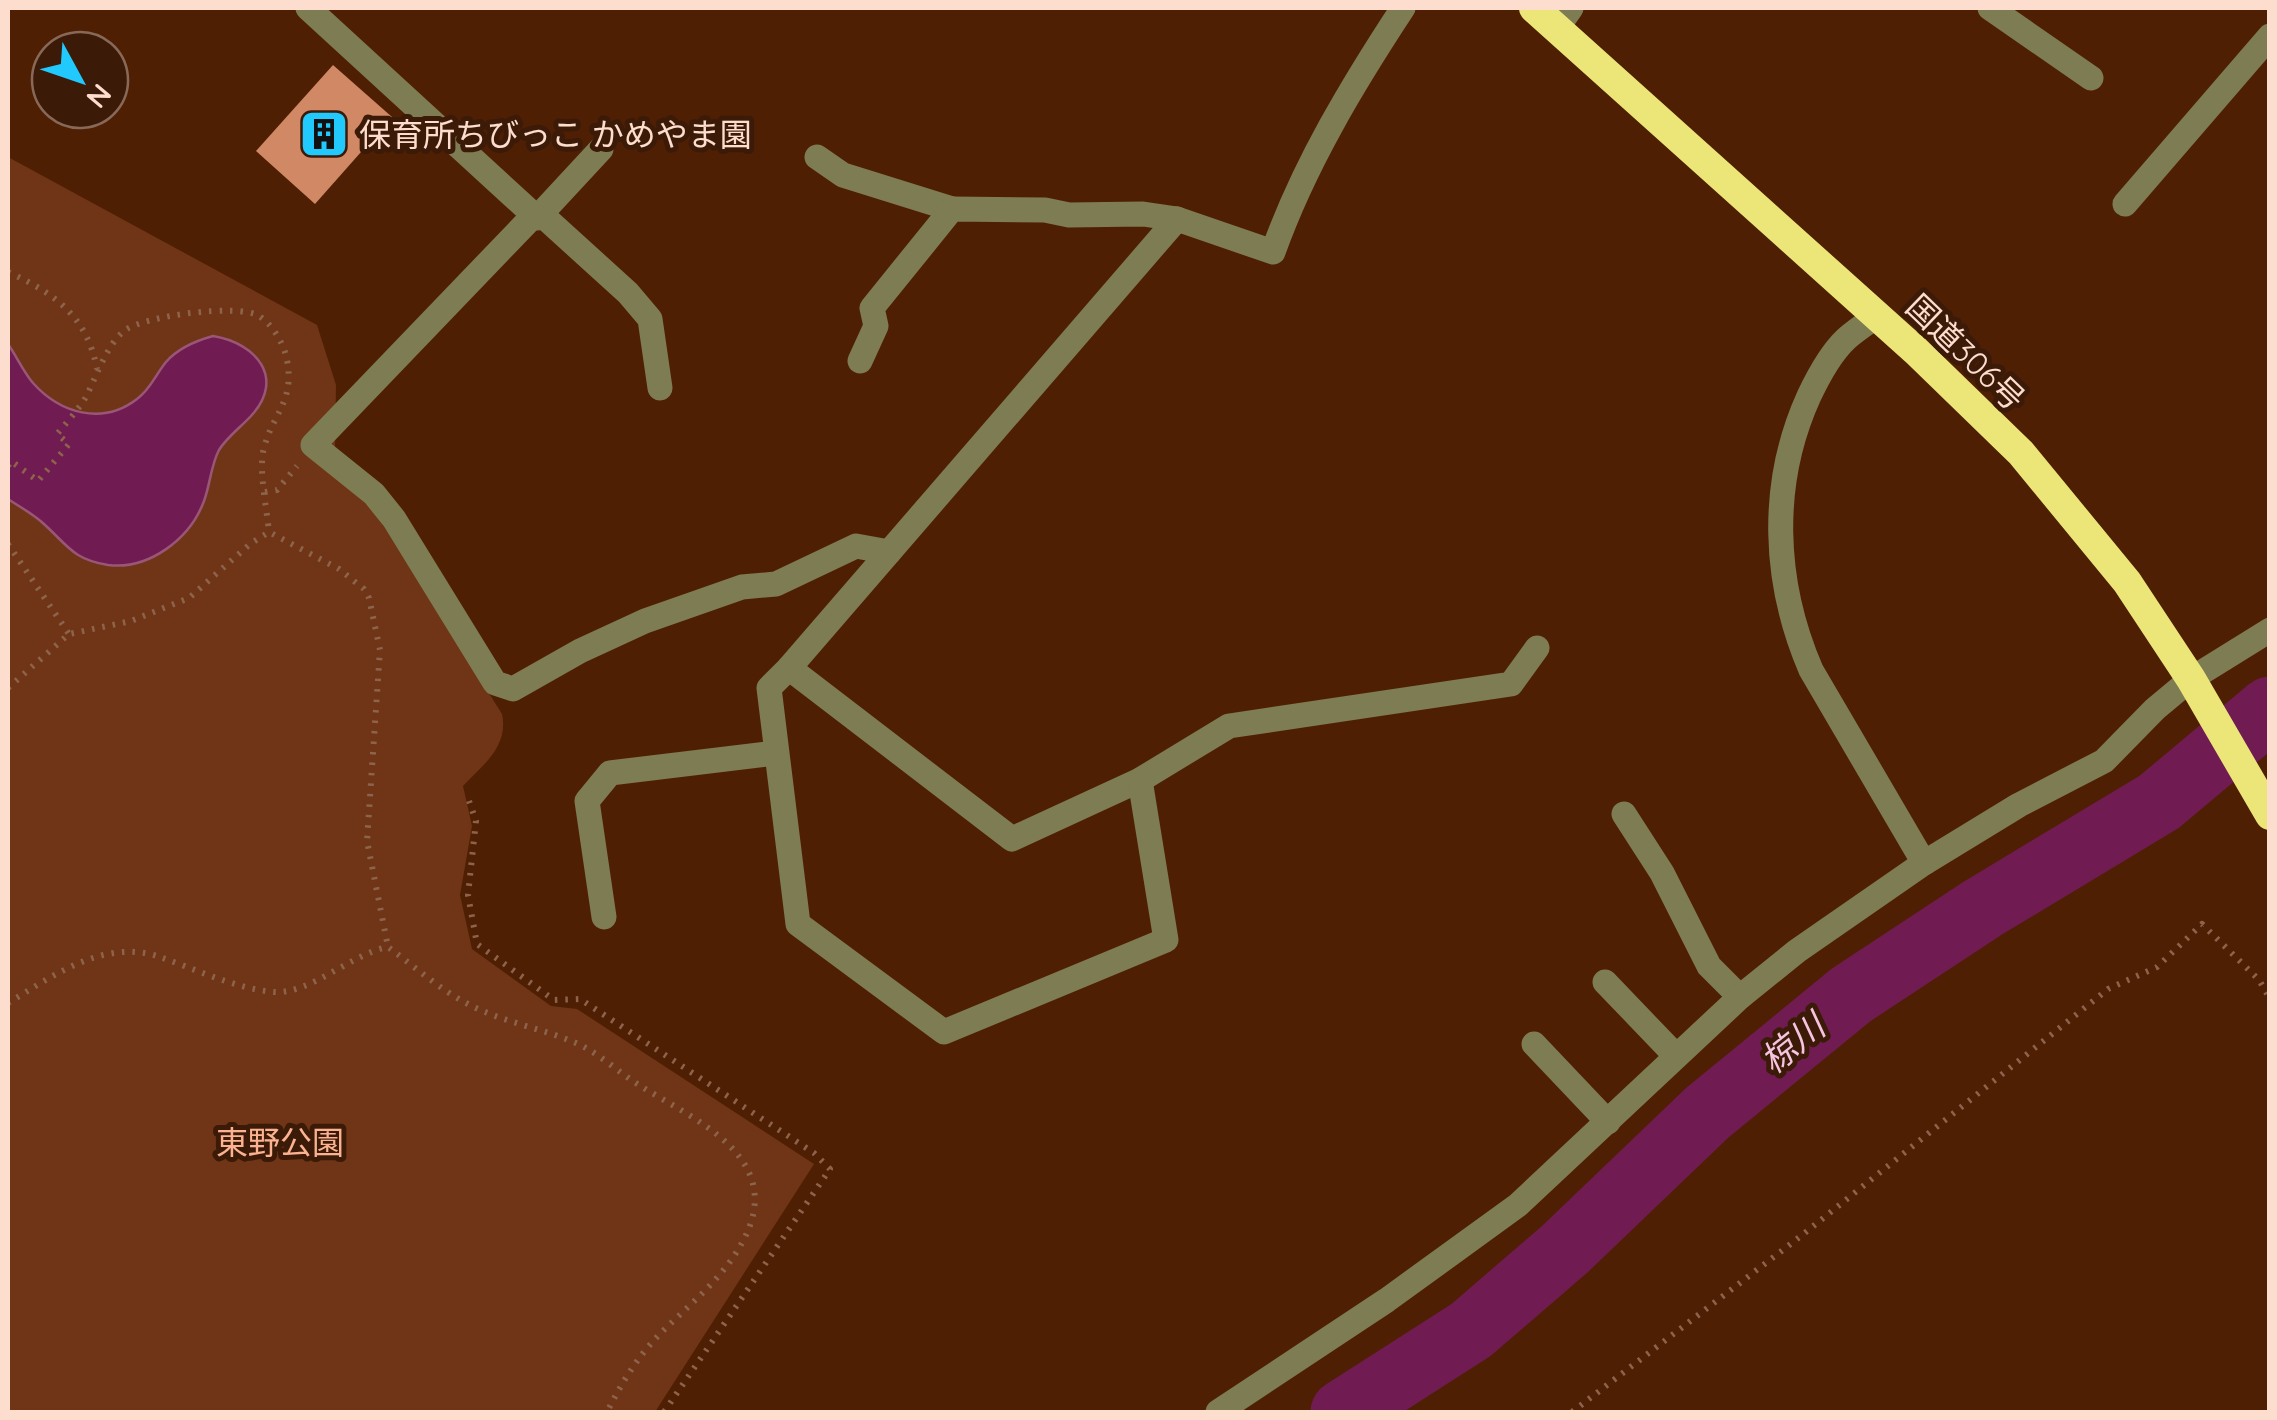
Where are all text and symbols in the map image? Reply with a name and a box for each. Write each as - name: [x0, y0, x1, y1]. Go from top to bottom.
- north arrow: [30, 30, 130, 130]
- text: N: [80, 77, 120, 116]
- building icon: 保育所ちびっこ かめやま園: [298, 108, 350, 160]
- place label: 保育所ちびっこ かめやま園: [359, 114, 752, 154]
- street label: 国道306号: [1899, 286, 2033, 418]
- water label: 椋川: [1751, 1001, 1836, 1082]
- park label: 東野公園: [216, 1122, 344, 1162]

